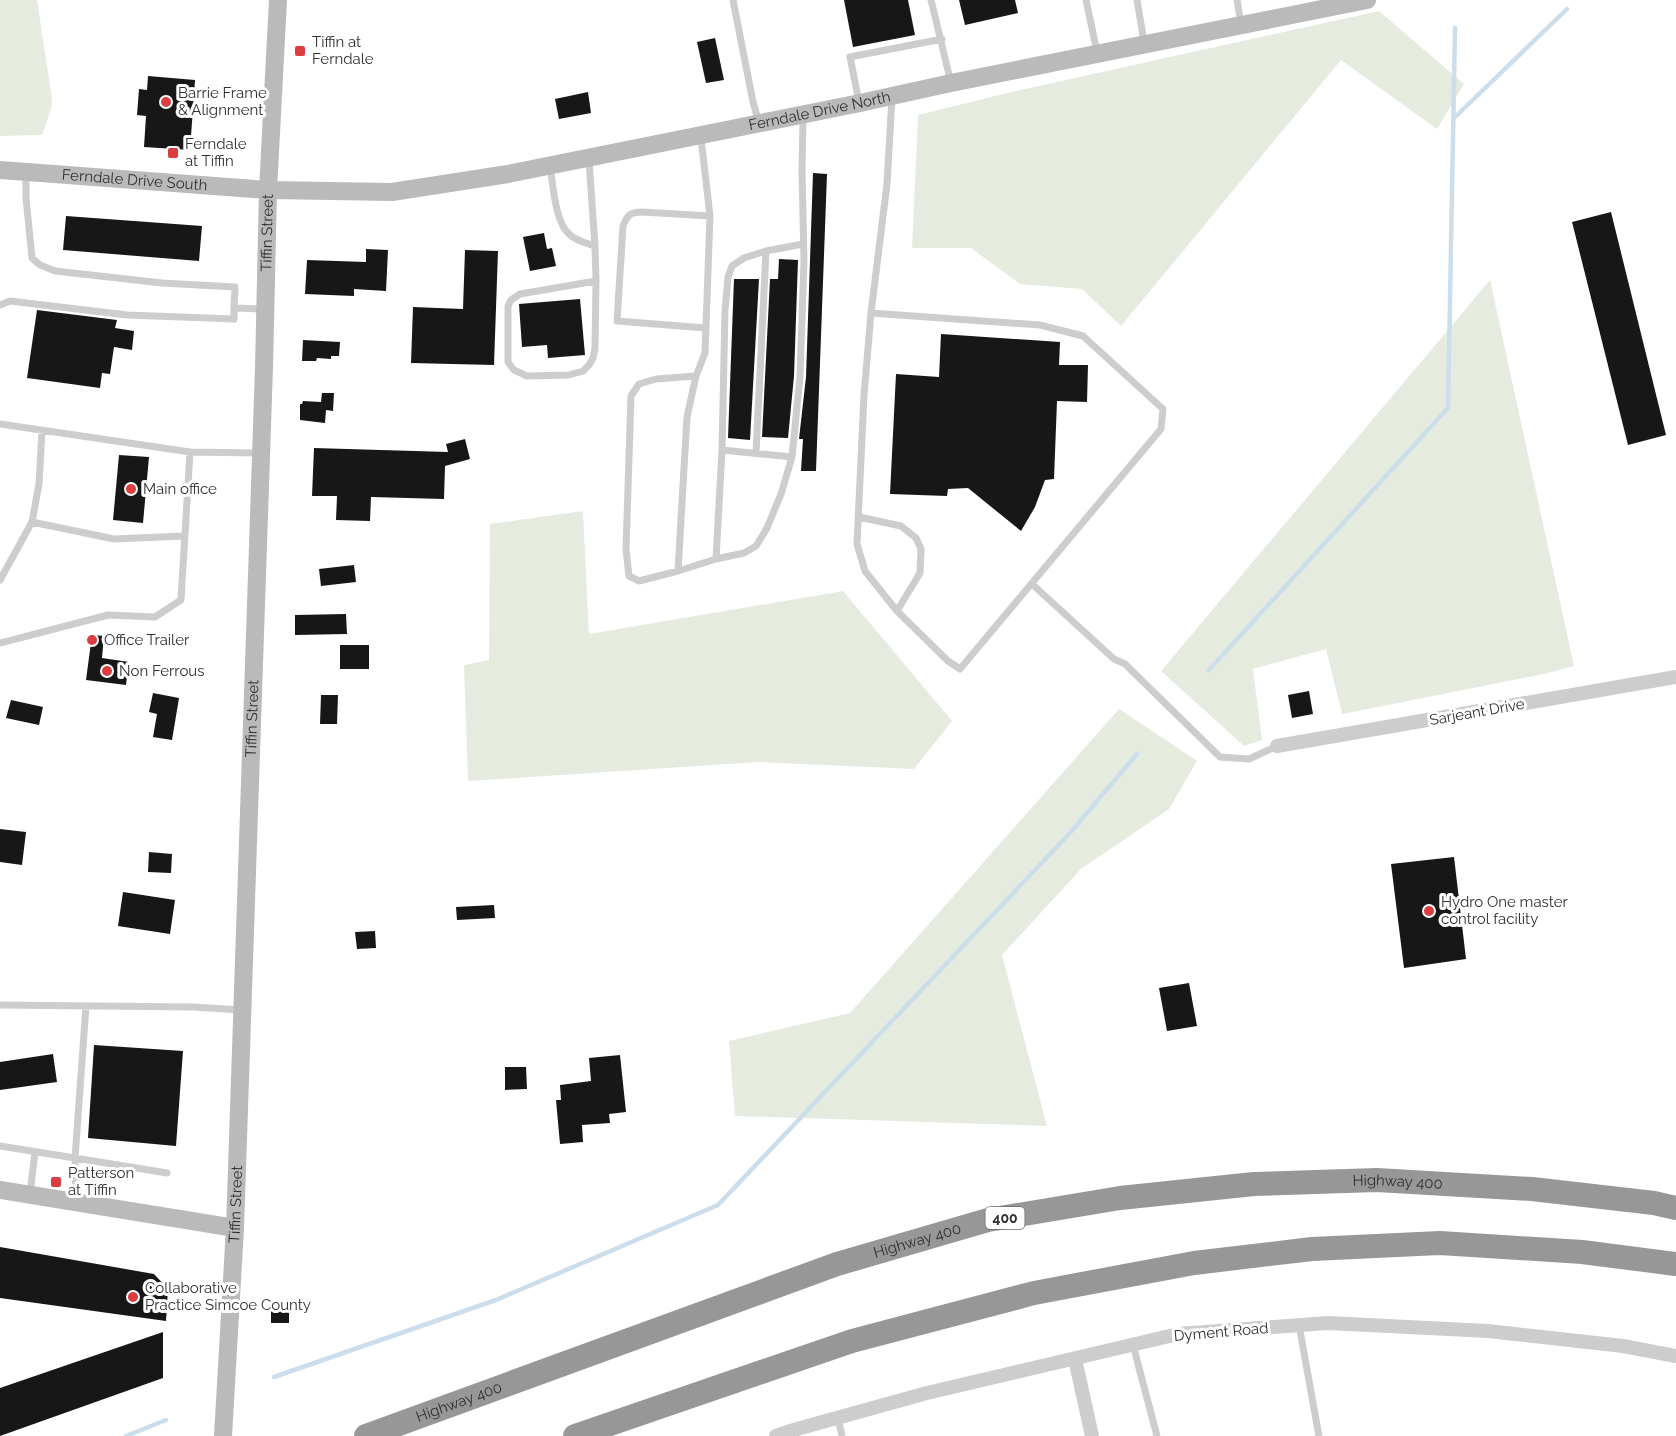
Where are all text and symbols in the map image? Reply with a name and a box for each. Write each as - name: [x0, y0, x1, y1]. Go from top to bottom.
- place label: Tiffin at Ferndale: [312, 33, 374, 68]
- marker: Tiffin at Ferndale: [293, 44, 307, 58]
- place label: Barrie Frame & Alignment: [178, 84, 267, 119]
- street label: Ferndale Drive North: [747, 88, 892, 134]
- marker: Barrie Frame & Alignment: [159, 95, 173, 109]
- place label: Ferndale at Tiffin: [185, 135, 247, 170]
- marker: Ferndale at Tiffin: [166, 146, 180, 160]
- street label: Ferndale Drive South: [61, 166, 208, 194]
- street label: Tiffin Street: [257, 194, 277, 272]
- place label: Main office: [143, 480, 217, 498]
- marker: Main office: [124, 482, 138, 496]
- place label: Office Trailer: [104, 631, 190, 649]
- marker: Office Trailer: [85, 633, 99, 647]
- place label: Non Ferrous: [119, 662, 204, 680]
- marker: Non Ferrous: [100, 664, 114, 678]
- street label: Tiffin Street: [242, 680, 262, 758]
- street label: Sarjeant Drive: [1428, 695, 1526, 729]
- place label: Hydro One master control facility: [1441, 893, 1569, 928]
- marker: Hydro One master control facility: [1422, 904, 1436, 918]
- place label: Patterson at Tiffin: [68, 1164, 134, 1199]
- street label: Tiffin Street: [225, 1165, 246, 1244]
- street label: Highway 400: [1352, 1171, 1443, 1193]
- marker: Patterson at Tiffin: [49, 1175, 63, 1189]
- road number: 400: [986, 1207, 1024, 1229]
- street label: Highway 400: [871, 1219, 963, 1262]
- place label: Collaborative Practice Simcoe County: [145, 1279, 311, 1314]
- marker: Collaborative Practice Simcoe County: [126, 1290, 140, 1304]
- street label: Dyment Road: [1173, 1319, 1269, 1345]
- street label: Highway 400: [413, 1378, 505, 1426]

